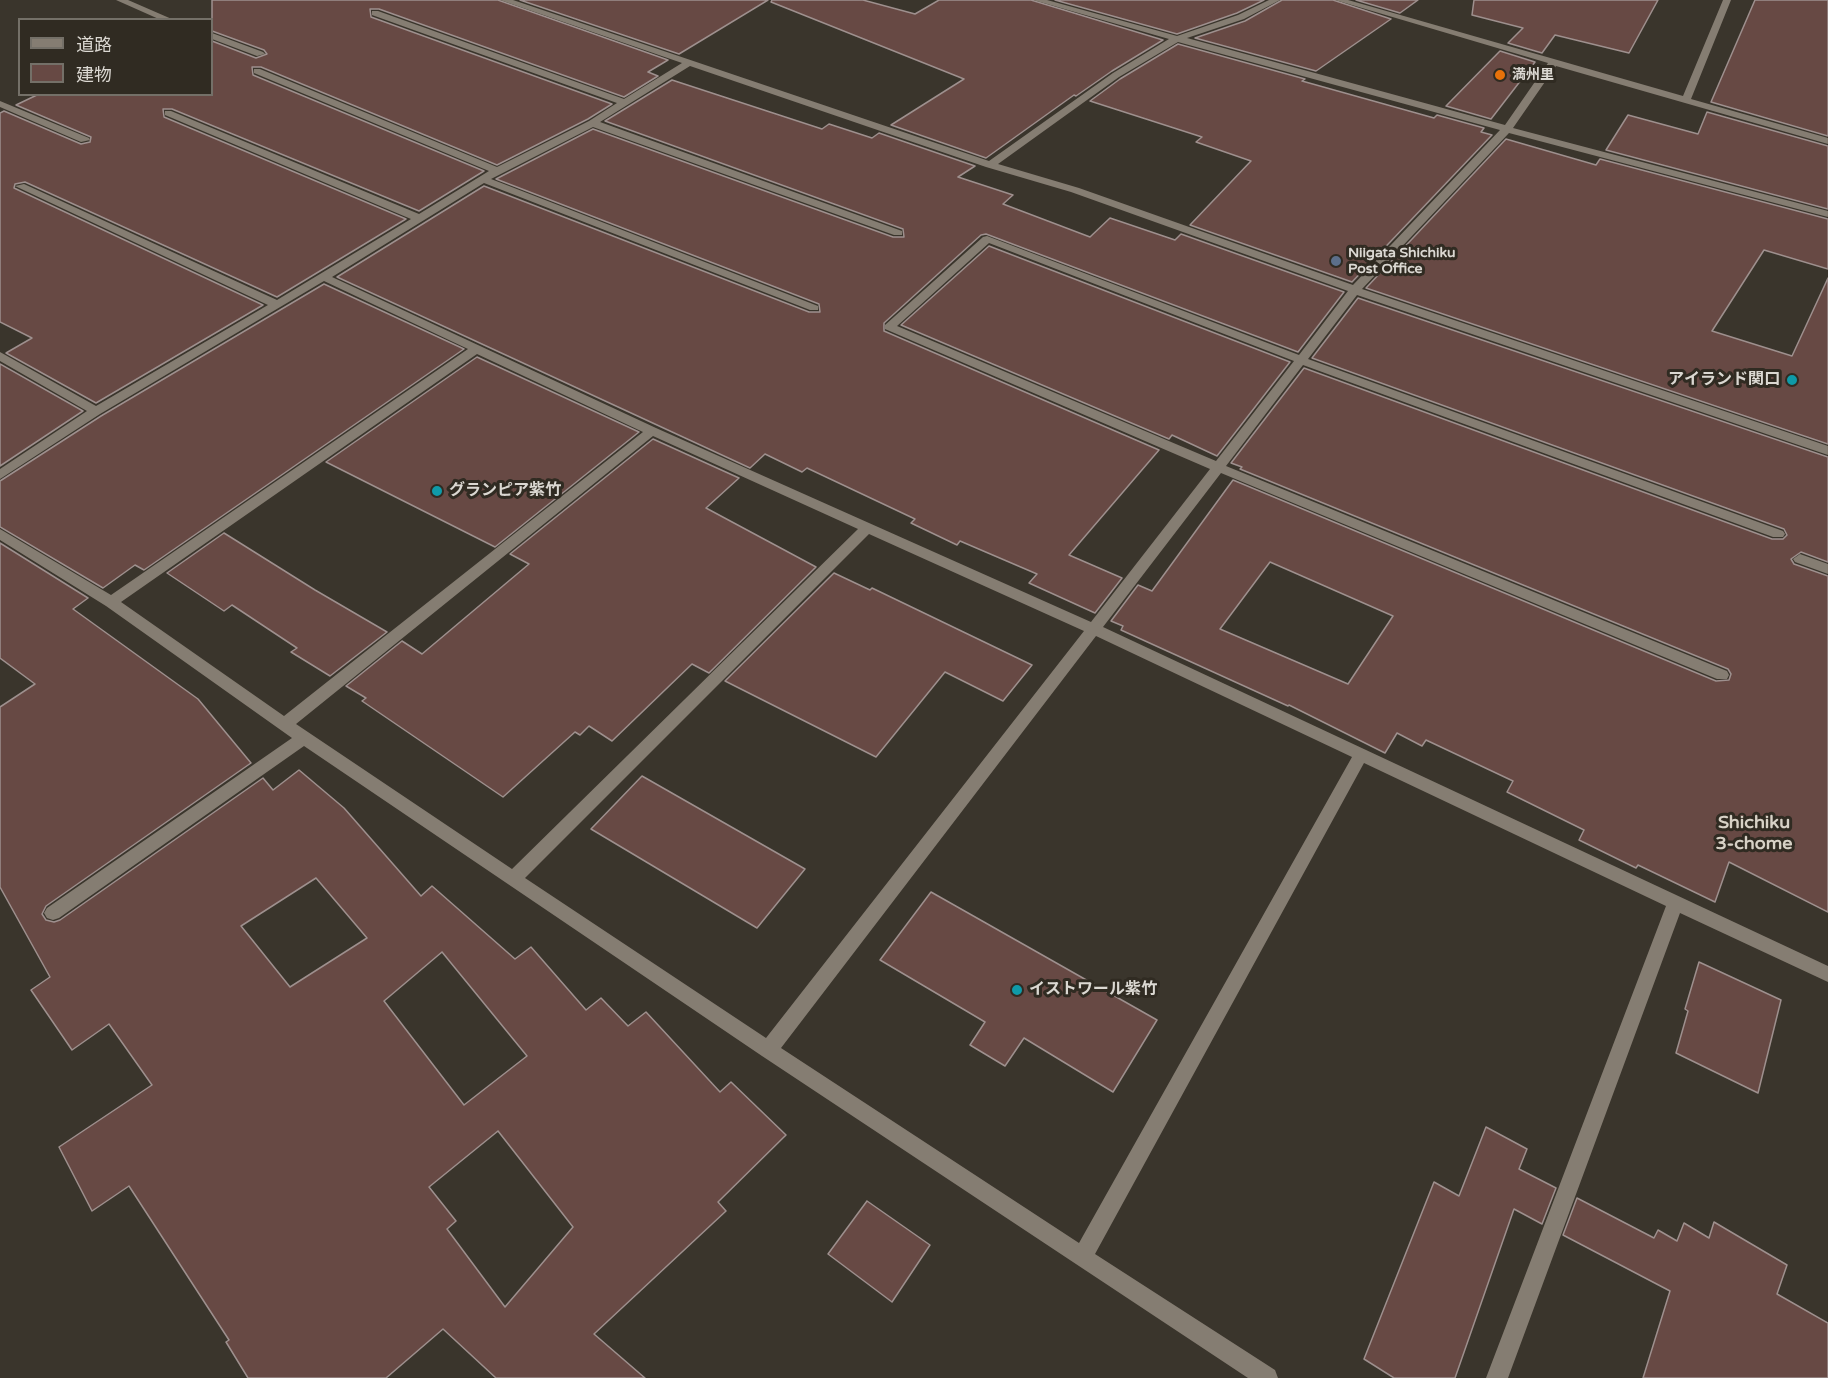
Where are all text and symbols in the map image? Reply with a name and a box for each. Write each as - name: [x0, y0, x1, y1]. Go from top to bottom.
- legend: [18, 18, 213, 96]
- text: 道路: [76, 34, 112, 56]
- text: 建物: [76, 64, 112, 86]
- place label: 満州里: [1512, 67, 1554, 83]
- marker: 満州里: [1493, 68, 1507, 82]
- place label: Niigata Shichiku Post Office: [1348, 245, 1456, 278]
- marker: Niigata Shichiku Post Office: [1329, 254, 1343, 268]
- place label: アイランド関口: [1668, 370, 1780, 390]
- marker: アイランド関口: [1785, 373, 1799, 387]
- place label: グランピア紫竹: [449, 481, 561, 501]
- marker: グランピア紫竹: [430, 484, 444, 498]
- district label: Shichiku 3-chome: [1716, 812, 1792, 854]
- place label: イストワール紫竹: [1029, 980, 1157, 1000]
- marker: イストワール紫竹: [1010, 983, 1024, 997]

